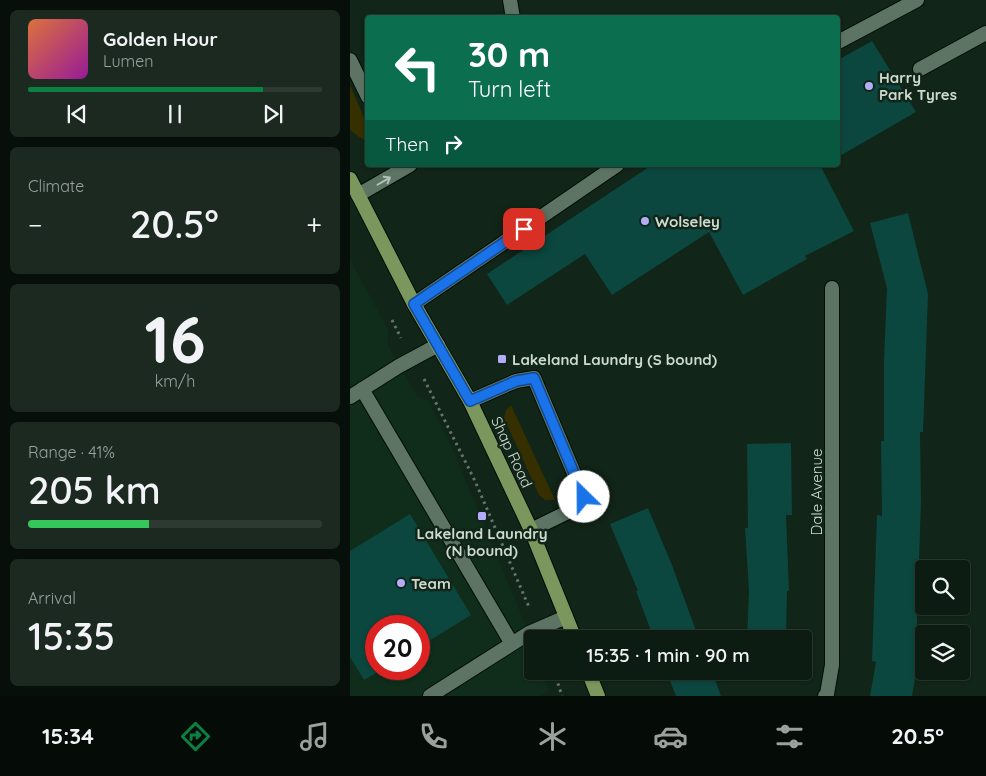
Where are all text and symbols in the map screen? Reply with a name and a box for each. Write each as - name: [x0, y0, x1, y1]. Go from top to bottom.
- text: Golden Hour: [103, 27, 218, 51]
- text: 30 m: [468, 32, 550, 76]
- icon: left: [385, 35, 450, 100]
- text: Lumen: [103, 51, 154, 71]
- place label: Harry Park Tyres: [879, 68, 957, 104]
- text: Turn left: [468, 75, 551, 103]
- marker: Harry Park Tyres: [863, 80, 875, 92]
- icon: previous: [63, 100, 91, 128]
- icon: pause: [161, 100, 189, 128]
- icon: next: [259, 100, 287, 128]
- icon: right: [439, 130, 467, 158]
- text: Then: [385, 132, 429, 156]
- one-way arrow: [377, 175, 391, 185]
- text: Climate: [28, 176, 84, 196]
- text: 20.5°: [130, 200, 219, 248]
- text: −: [28, 207, 43, 242]
- text: +: [306, 207, 322, 242]
- pin: [503, 208, 545, 250]
- place label: Wolseley: [655, 212, 720, 231]
- icon: arrive: [510, 215, 538, 243]
- marker: Wolseley: [639, 215, 651, 227]
- text: 16: [144, 298, 206, 379]
- place label: Lakeland Laundry (S bound): [512, 350, 717, 369]
- marker: Lakeland Laundry (S bound): [496, 353, 508, 365]
- text: km/h: [155, 371, 195, 391]
- street label: Shap Road: [487, 413, 537, 491]
- text: Range · 41%: [28, 442, 115, 462]
- street label: Dale Avenue: [807, 448, 826, 536]
- text: 205 km: [28, 466, 161, 514]
- position arrow: [557, 470, 609, 522]
- marker: Lakeland Laundry (N bound): [476, 510, 488, 522]
- place label: Lakeland Laundry (N bound): [416, 524, 548, 560]
- map controls: [915, 560, 970, 680]
- button: search: [915, 560, 970, 615]
- place label: Team: [411, 574, 451, 593]
- marker: Team: [395, 577, 407, 589]
- text: Arrival: [28, 588, 76, 608]
- text: 15:35: [28, 612, 115, 660]
- speed limit sign: 20: [365, 615, 430, 680]
- button: layers: [915, 625, 970, 680]
- text: 15:35 · 1 min · 90 m: [586, 643, 750, 667]
- icon: directions: [178, 719, 213, 754]
- icon: music: [297, 719, 332, 754]
- icon: phone: [416, 719, 451, 754]
- icon: climate: [535, 719, 570, 754]
- icon: car: [653, 719, 688, 754]
- icon: filters: [772, 719, 807, 754]
- text: 15:34: [42, 722, 94, 750]
- text: 20.5°: [891, 722, 944, 750]

